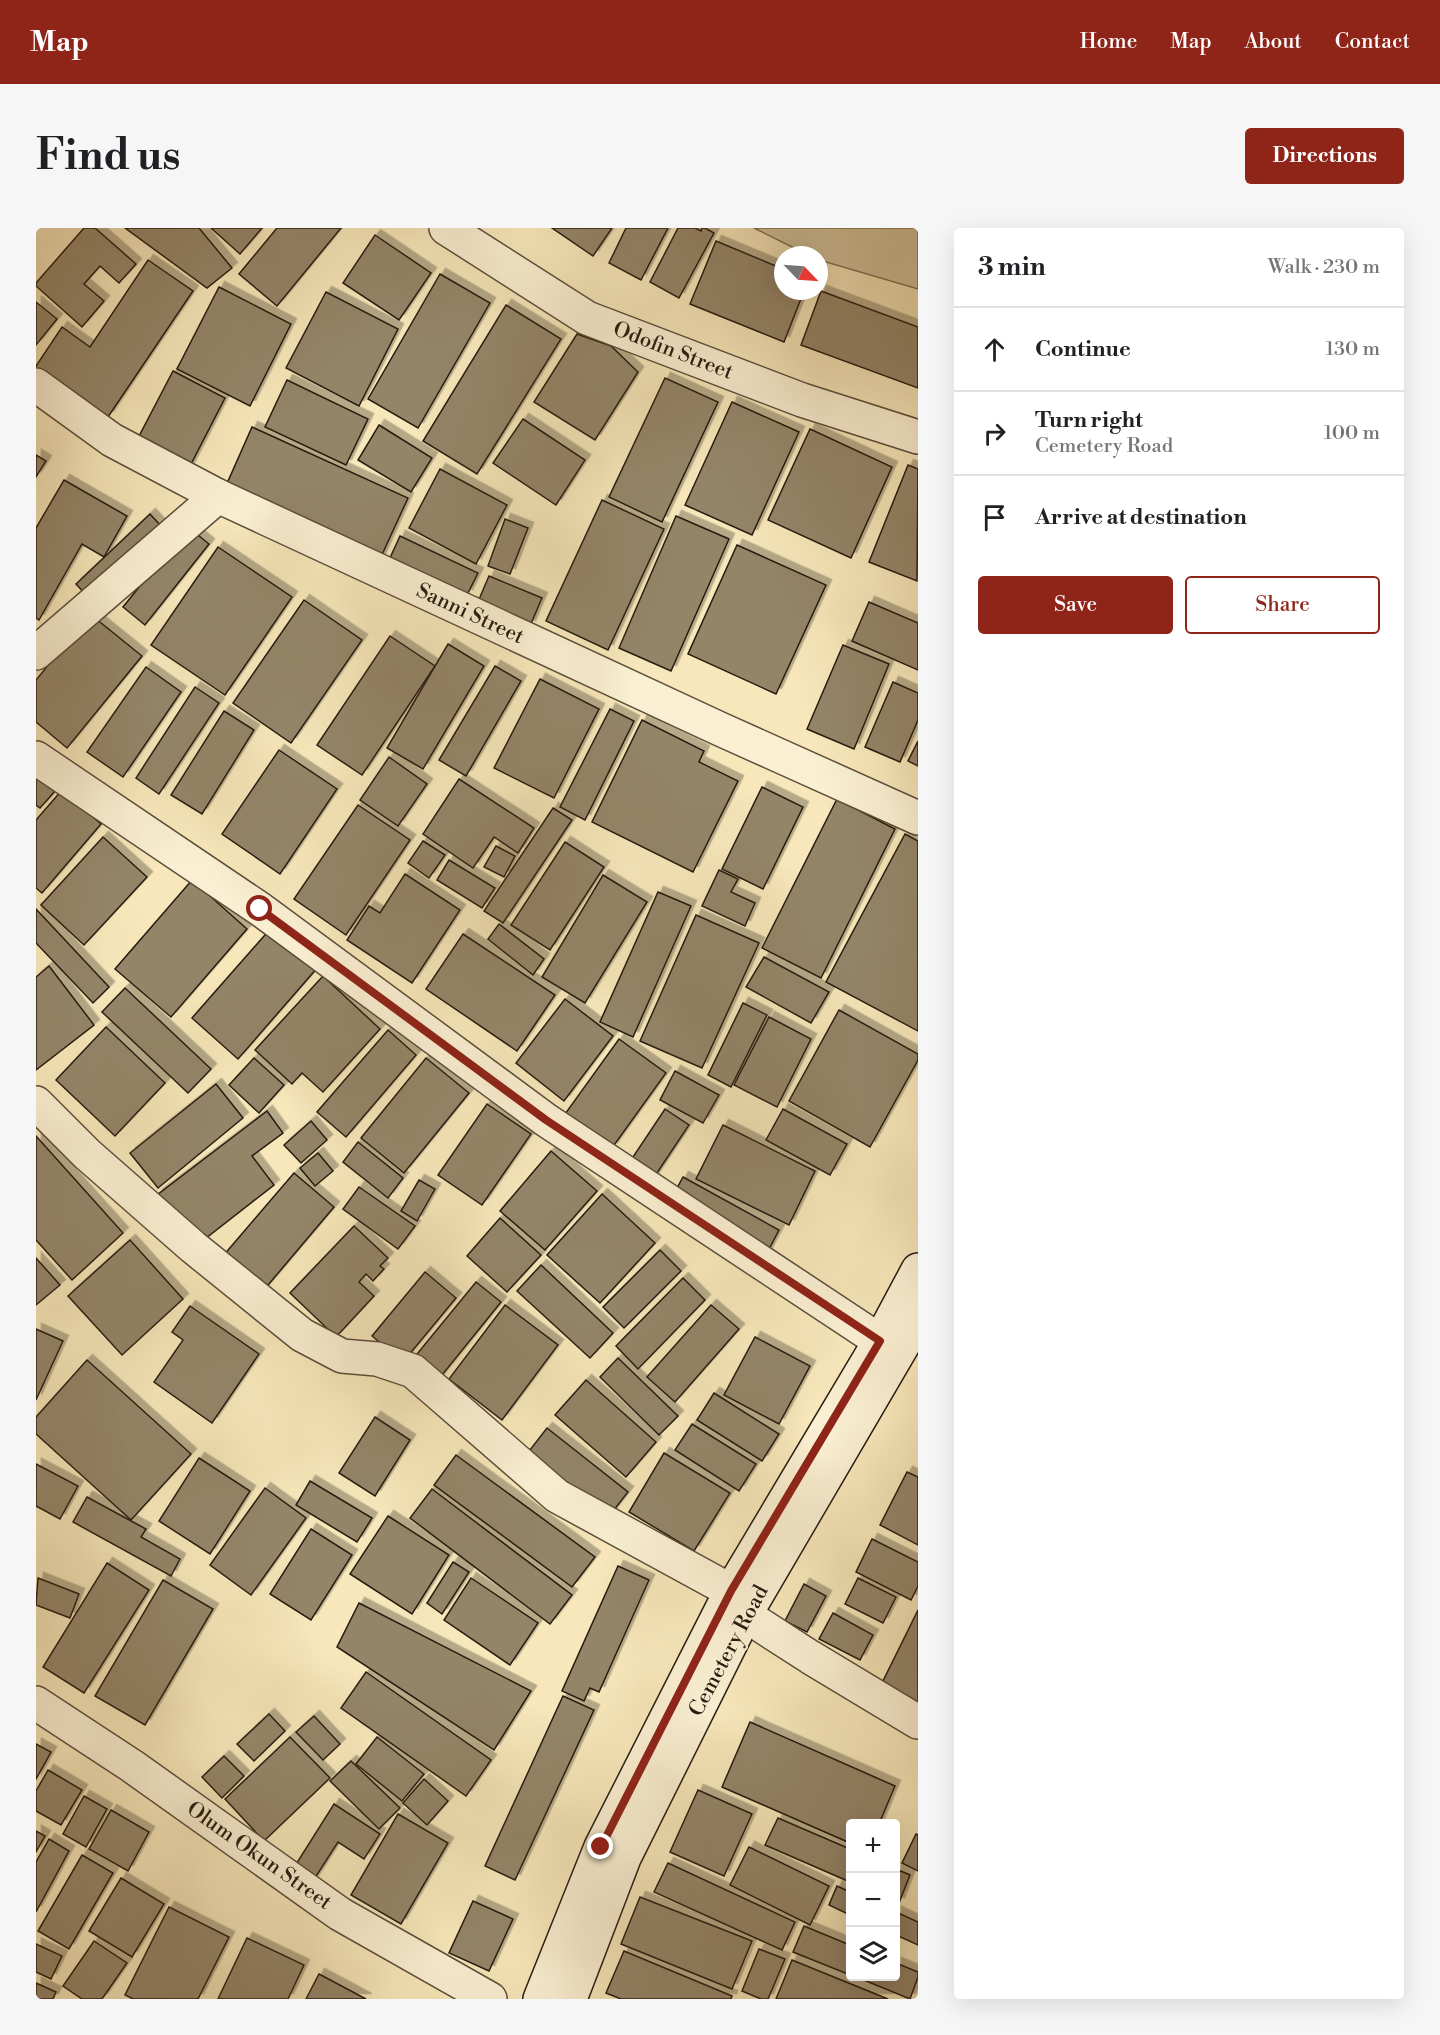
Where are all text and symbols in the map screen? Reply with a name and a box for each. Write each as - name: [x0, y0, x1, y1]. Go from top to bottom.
- text: Map: [30, 25, 89, 60]
- text: Home: [1080, 29, 1137, 55]
- text: Map: [1170, 29, 1212, 55]
- text: About: [1245, 29, 1302, 55]
- text: Contact: [1335, 29, 1410, 55]
- button: Directions: [1245, 128, 1404, 184]
- text: Find us: [36, 130, 180, 183]
- north arrow: [774, 246, 828, 300]
- text: 3 min: [978, 251, 1046, 283]
- text: Walk · 230 m: [1268, 255, 1380, 280]
- street label: Odofin Street: [609, 316, 737, 386]
- icon: ahead: [978, 333, 1011, 366]
- text: Continue: [1035, 336, 1131, 363]
- text: 130 m: [1325, 337, 1380, 362]
- text: Turn right: [1035, 407, 1143, 434]
- icon: right: [978, 417, 1011, 450]
- text: 100 m: [1324, 421, 1380, 446]
- text: Cemetery Road: [1035, 434, 1173, 459]
- icon: arrive: [978, 501, 1011, 534]
- text: Arrive at destination: [1035, 504, 1247, 531]
- button: Save: [978, 576, 1173, 634]
- button: Share: [1185, 576, 1380, 634]
- street label: Sanni Street: [412, 578, 529, 651]
- route start: [246, 895, 272, 921]
- street label: Cemetery Road: [683, 1581, 775, 1721]
- street label: Olum Okun Street: [181, 1796, 337, 1916]
- map controls: [846, 1819, 900, 1981]
- button: +: [846, 1819, 900, 1873]
- route end: [587, 1833, 613, 1859]
- button: −: [846, 1873, 900, 1927]
- button: layers: [846, 1927, 900, 1981]

